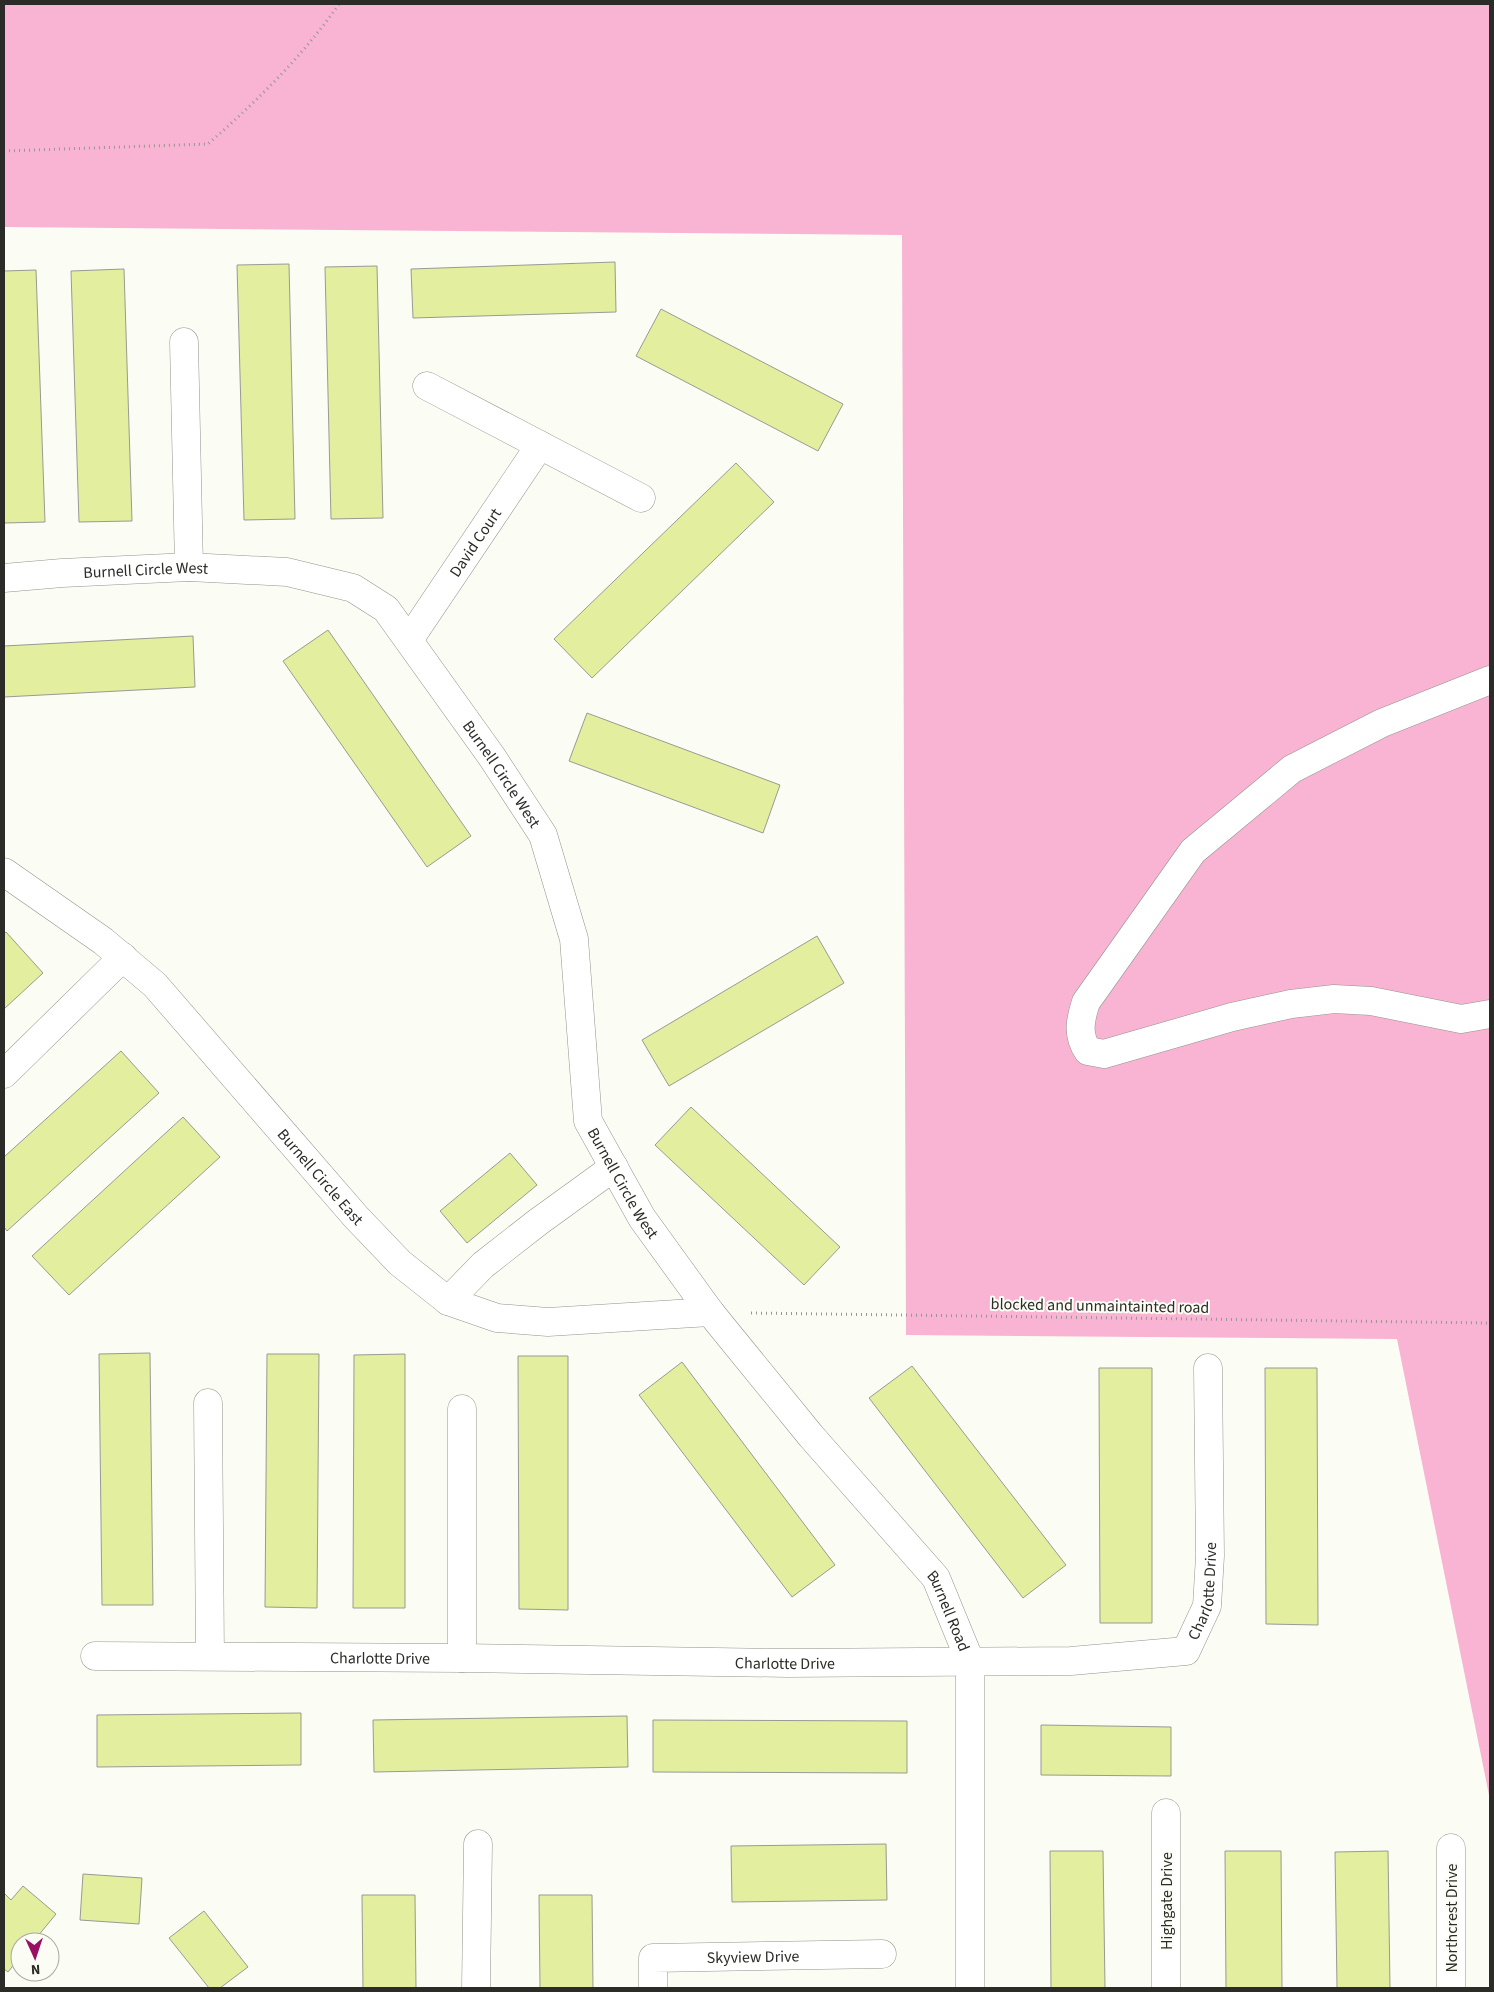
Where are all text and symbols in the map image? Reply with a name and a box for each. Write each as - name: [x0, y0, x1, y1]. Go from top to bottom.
- street label: David Court: [444, 503, 507, 582]
- street label: Burnell Circle West: [83, 557, 209, 584]
- street label: Burnell Circle West: [457, 716, 546, 833]
- street label: Burnell Circle East: [272, 1124, 368, 1231]
- street label: Burnell Circle West: [582, 1124, 664, 1244]
- street label: blocked and unmaintainted road: [990, 1293, 1210, 1319]
- street label: Charlotte Drive: [1183, 1542, 1222, 1644]
- street label: Burnell Road: [922, 1565, 975, 1655]
- street label: Charlotte Drive: [330, 1647, 430, 1670]
- street label: Charlotte Drive: [735, 1652, 835, 1675]
- street label: Highgate Drive: [1156, 1852, 1178, 1950]
- street label: Northcrest Drive: [1441, 1863, 1463, 1972]
- north arrow: [10, 1932, 60, 1982]
- street label: Skyview Drive: [706, 1945, 800, 1969]
- text: N: [30, 1959, 41, 1979]

